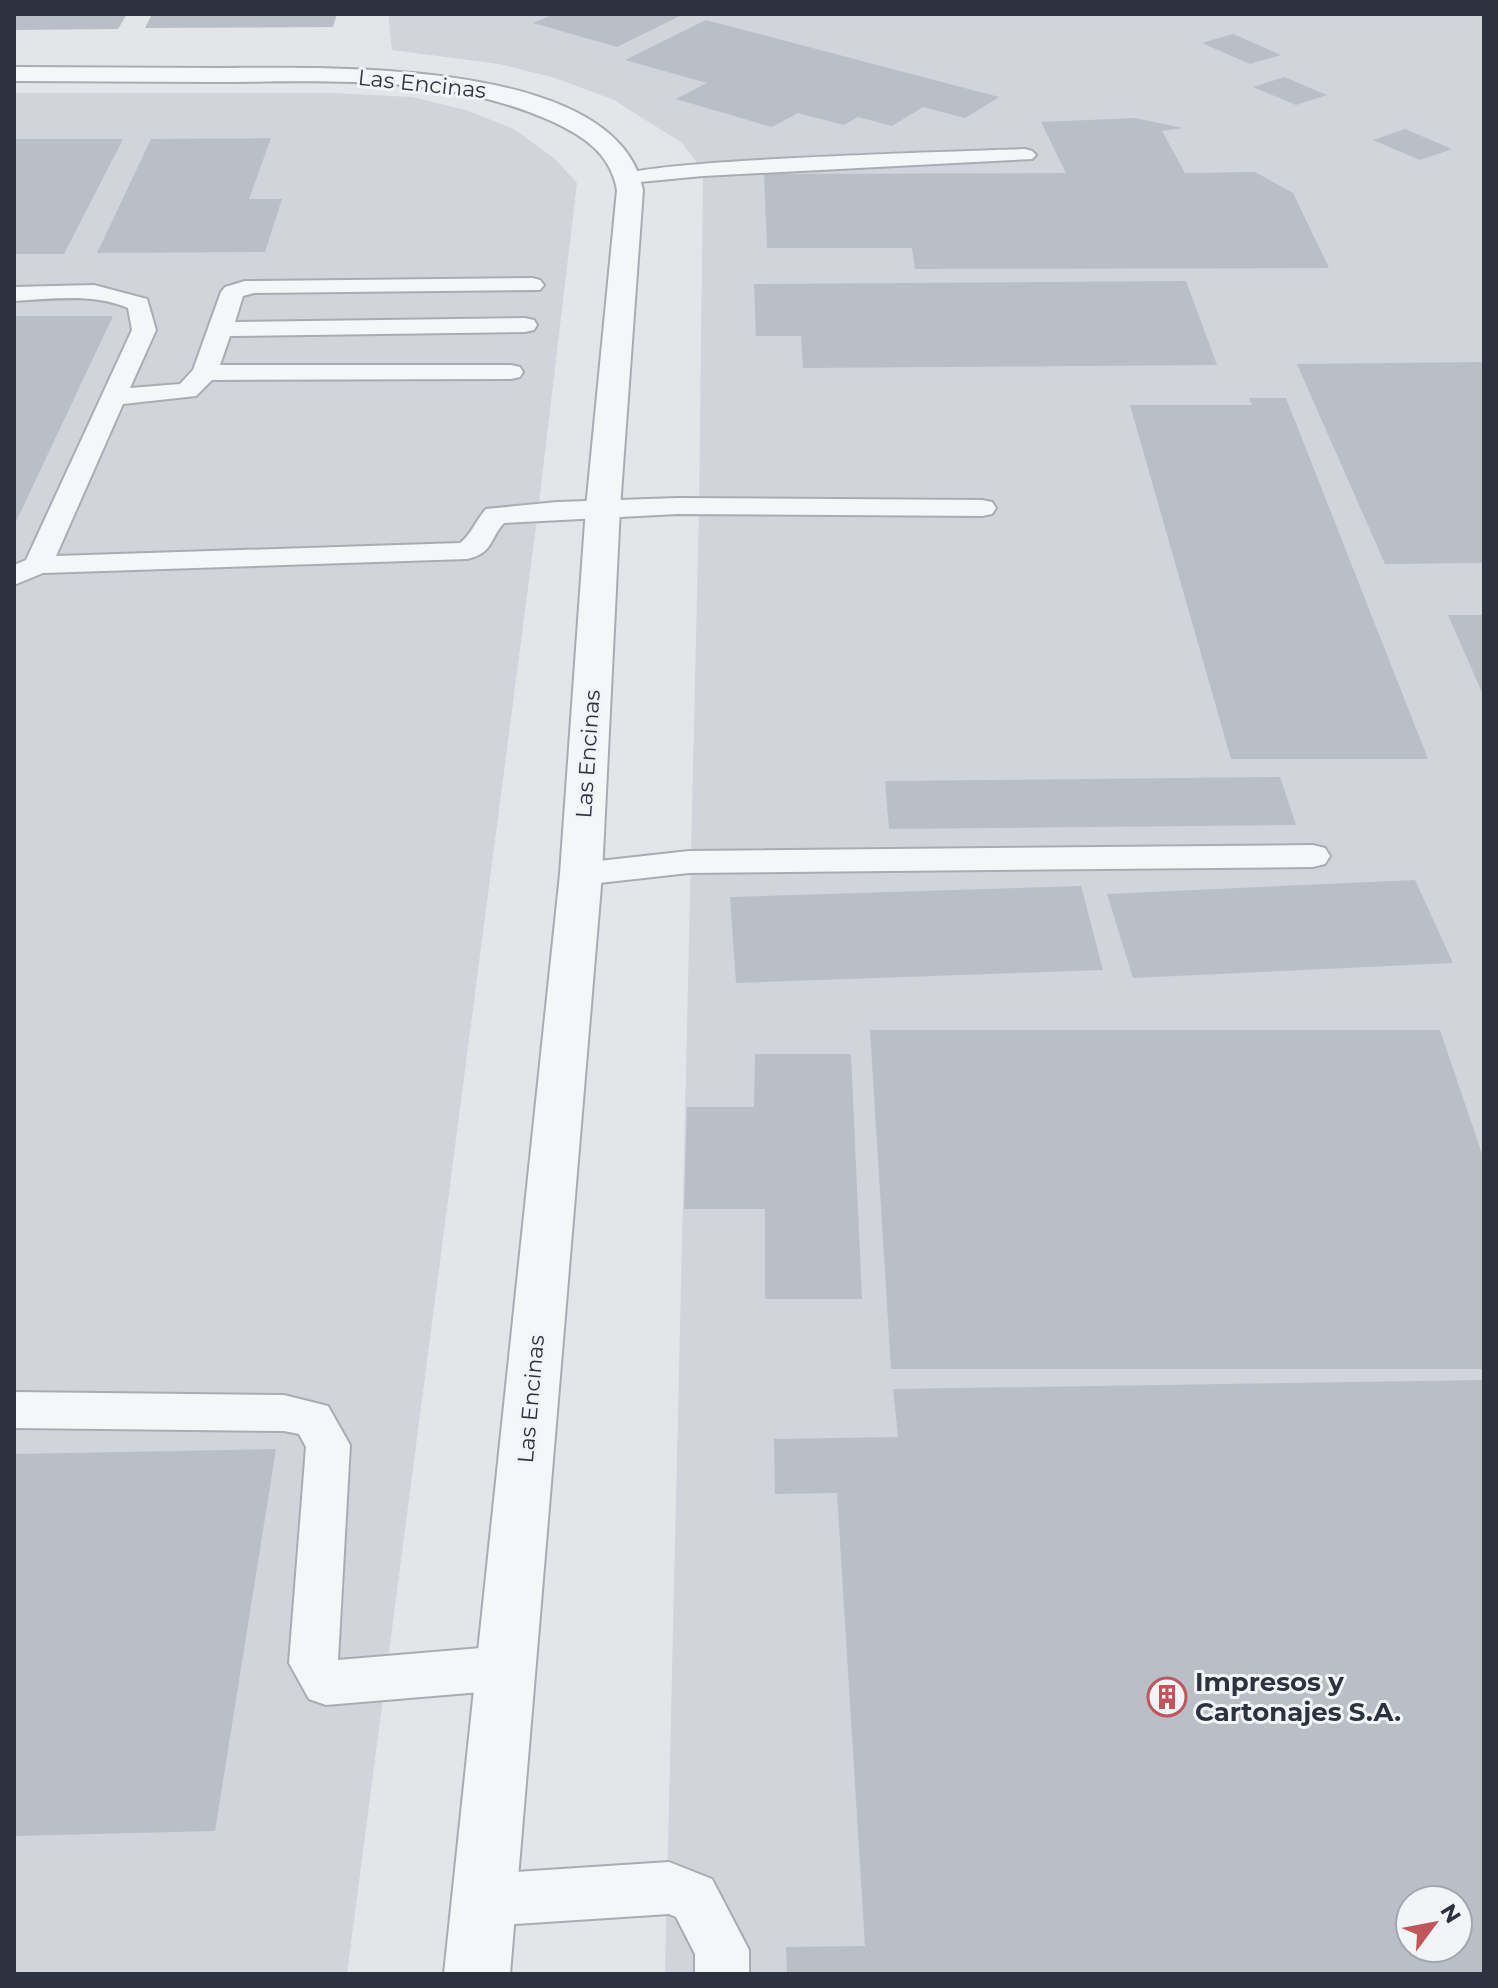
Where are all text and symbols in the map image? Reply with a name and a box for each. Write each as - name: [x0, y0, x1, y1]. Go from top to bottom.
- street label: Las Encinas: [357, 64, 488, 104]
- street label: Las Encinas: [570, 689, 606, 819]
- street label: Las Encinas: [512, 1333, 550, 1464]
- place label: Impresos y Cartonajes S.A.: [1195, 1666, 1401, 1728]
- building icon: Impresos y Cartonajes S.A.: [1146, 1676, 1188, 1718]
- north arrow: [1394, 1884, 1474, 1964]
- text: N: [1434, 1899, 1467, 1928]

